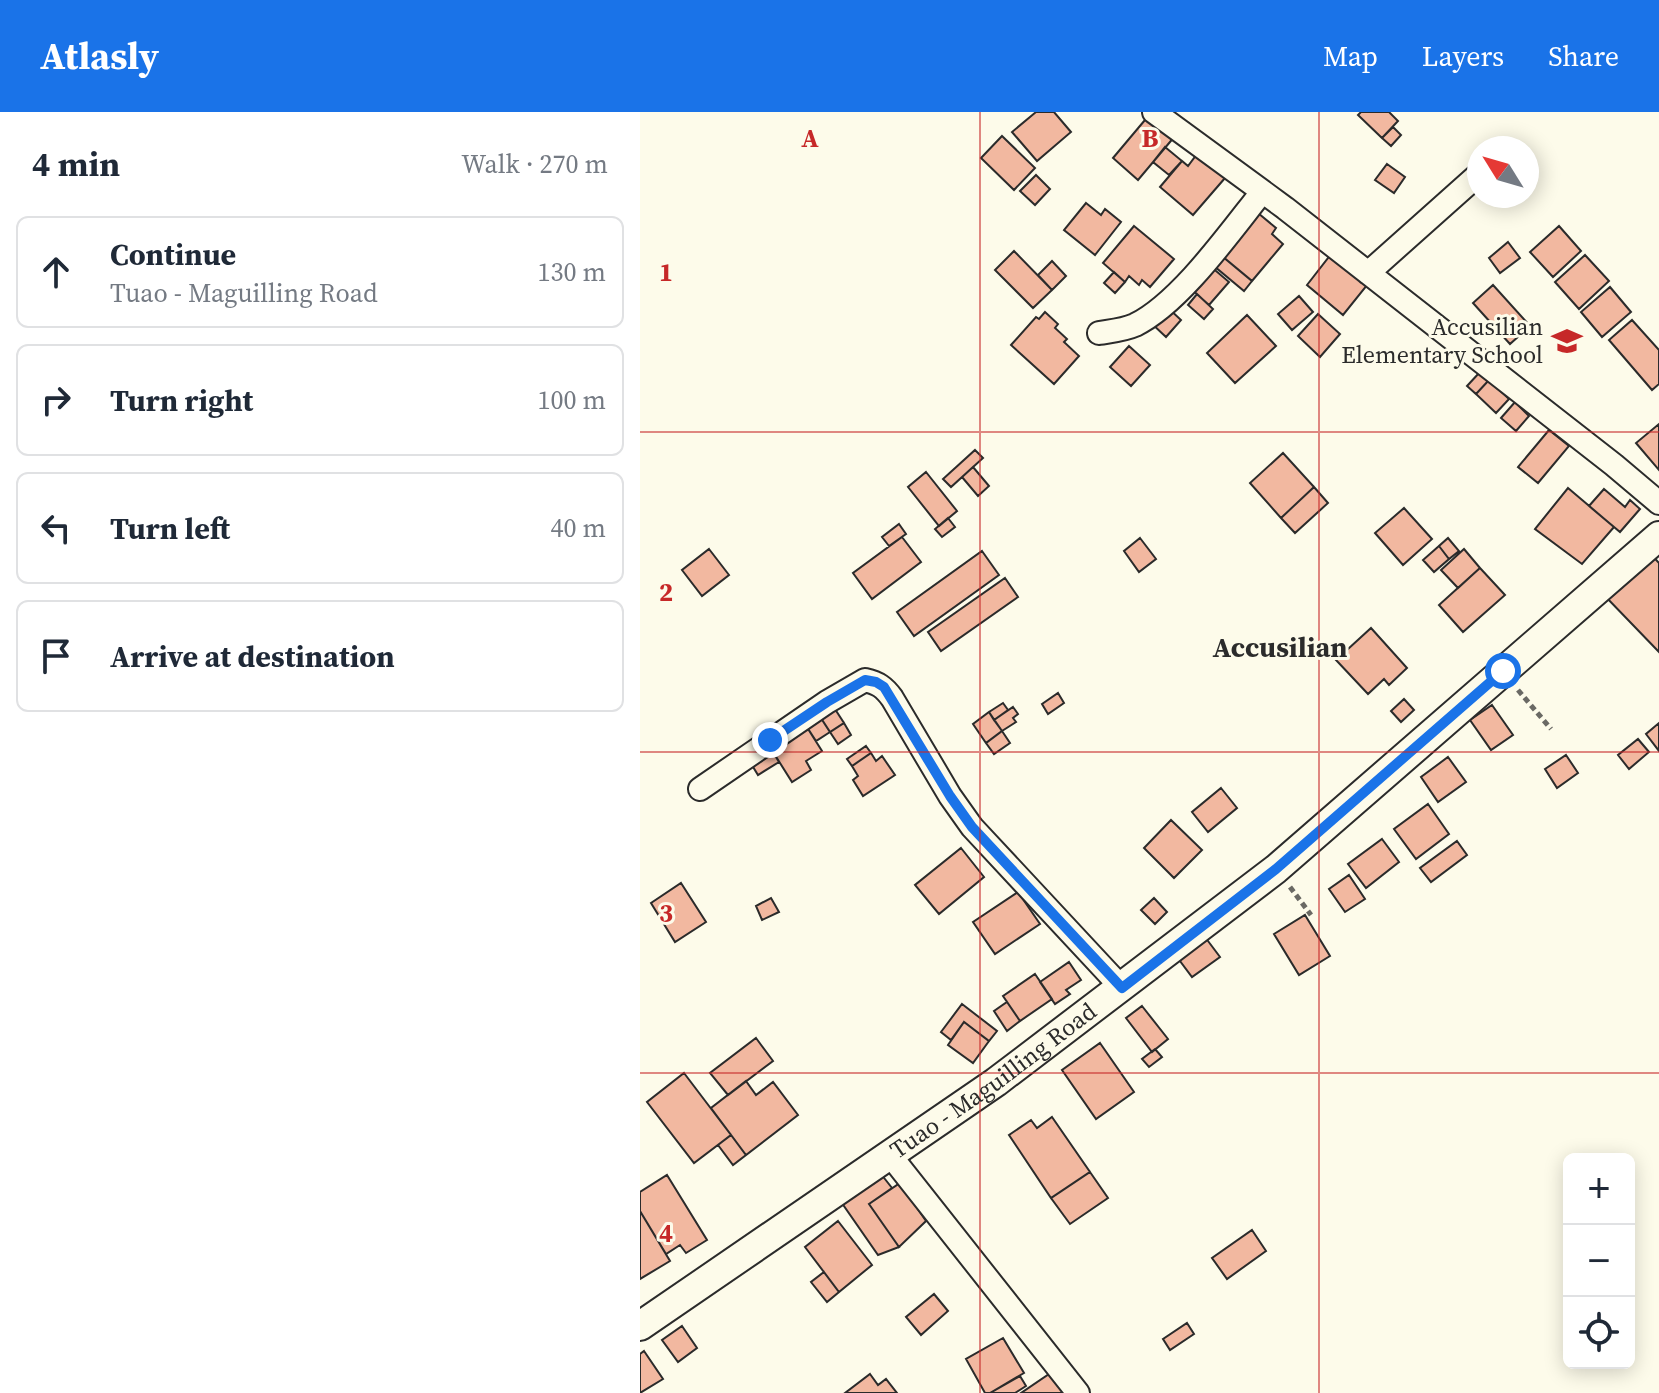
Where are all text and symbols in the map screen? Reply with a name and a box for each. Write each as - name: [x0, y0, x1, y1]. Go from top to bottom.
- text: Atlasly: [40, 30, 159, 82]
- text: Map: [1323, 37, 1378, 75]
- text: Layers: [1422, 37, 1504, 75]
- text: Share: [1548, 37, 1619, 75]
- text: A: [801, 120, 819, 156]
- text: B: [1142, 120, 1159, 156]
- north arrow: [1467, 136, 1539, 208]
- text: 4 min: [32, 141, 120, 187]
- text: Walk · 270 m: [461, 146, 608, 182]
- text: Continue: [110, 234, 236, 275]
- icon: ahead: [34, 250, 78, 294]
- text: 130 m: [538, 254, 606, 290]
- text: 1: [659, 254, 673, 290]
- text: Tuao - Maguilling Road: [110, 275, 378, 311]
- place label: Accusilian Elementary School: [1341, 310, 1543, 371]
- school or university icon: Accusilian Elementary School: [1550, 324, 1584, 358]
- icon: right: [34, 378, 78, 422]
- text: Turn right: [110, 380, 253, 421]
- text: 100 m: [538, 382, 606, 418]
- icon: left: [34, 506, 78, 550]
- text: Turn left: [110, 508, 230, 549]
- text: 40 m: [551, 510, 606, 546]
- text: 2: [659, 574, 673, 610]
- district label: Accusilian: [1212, 628, 1348, 666]
- icon: arrive: [34, 634, 78, 678]
- text: Arrive at destination: [110, 636, 395, 677]
- route start: [1485, 653, 1521, 689]
- route end: [752, 722, 788, 758]
- text: 3: [659, 895, 673, 931]
- street label: Tuao - Maguilling Road: [883, 994, 1103, 1166]
- map controls: [1563, 1153, 1635, 1369]
- button: +: [1563, 1153, 1635, 1225]
- text: 4: [659, 1215, 673, 1251]
- button: −: [1563, 1225, 1635, 1297]
- button: locate: [1563, 1297, 1635, 1369]

